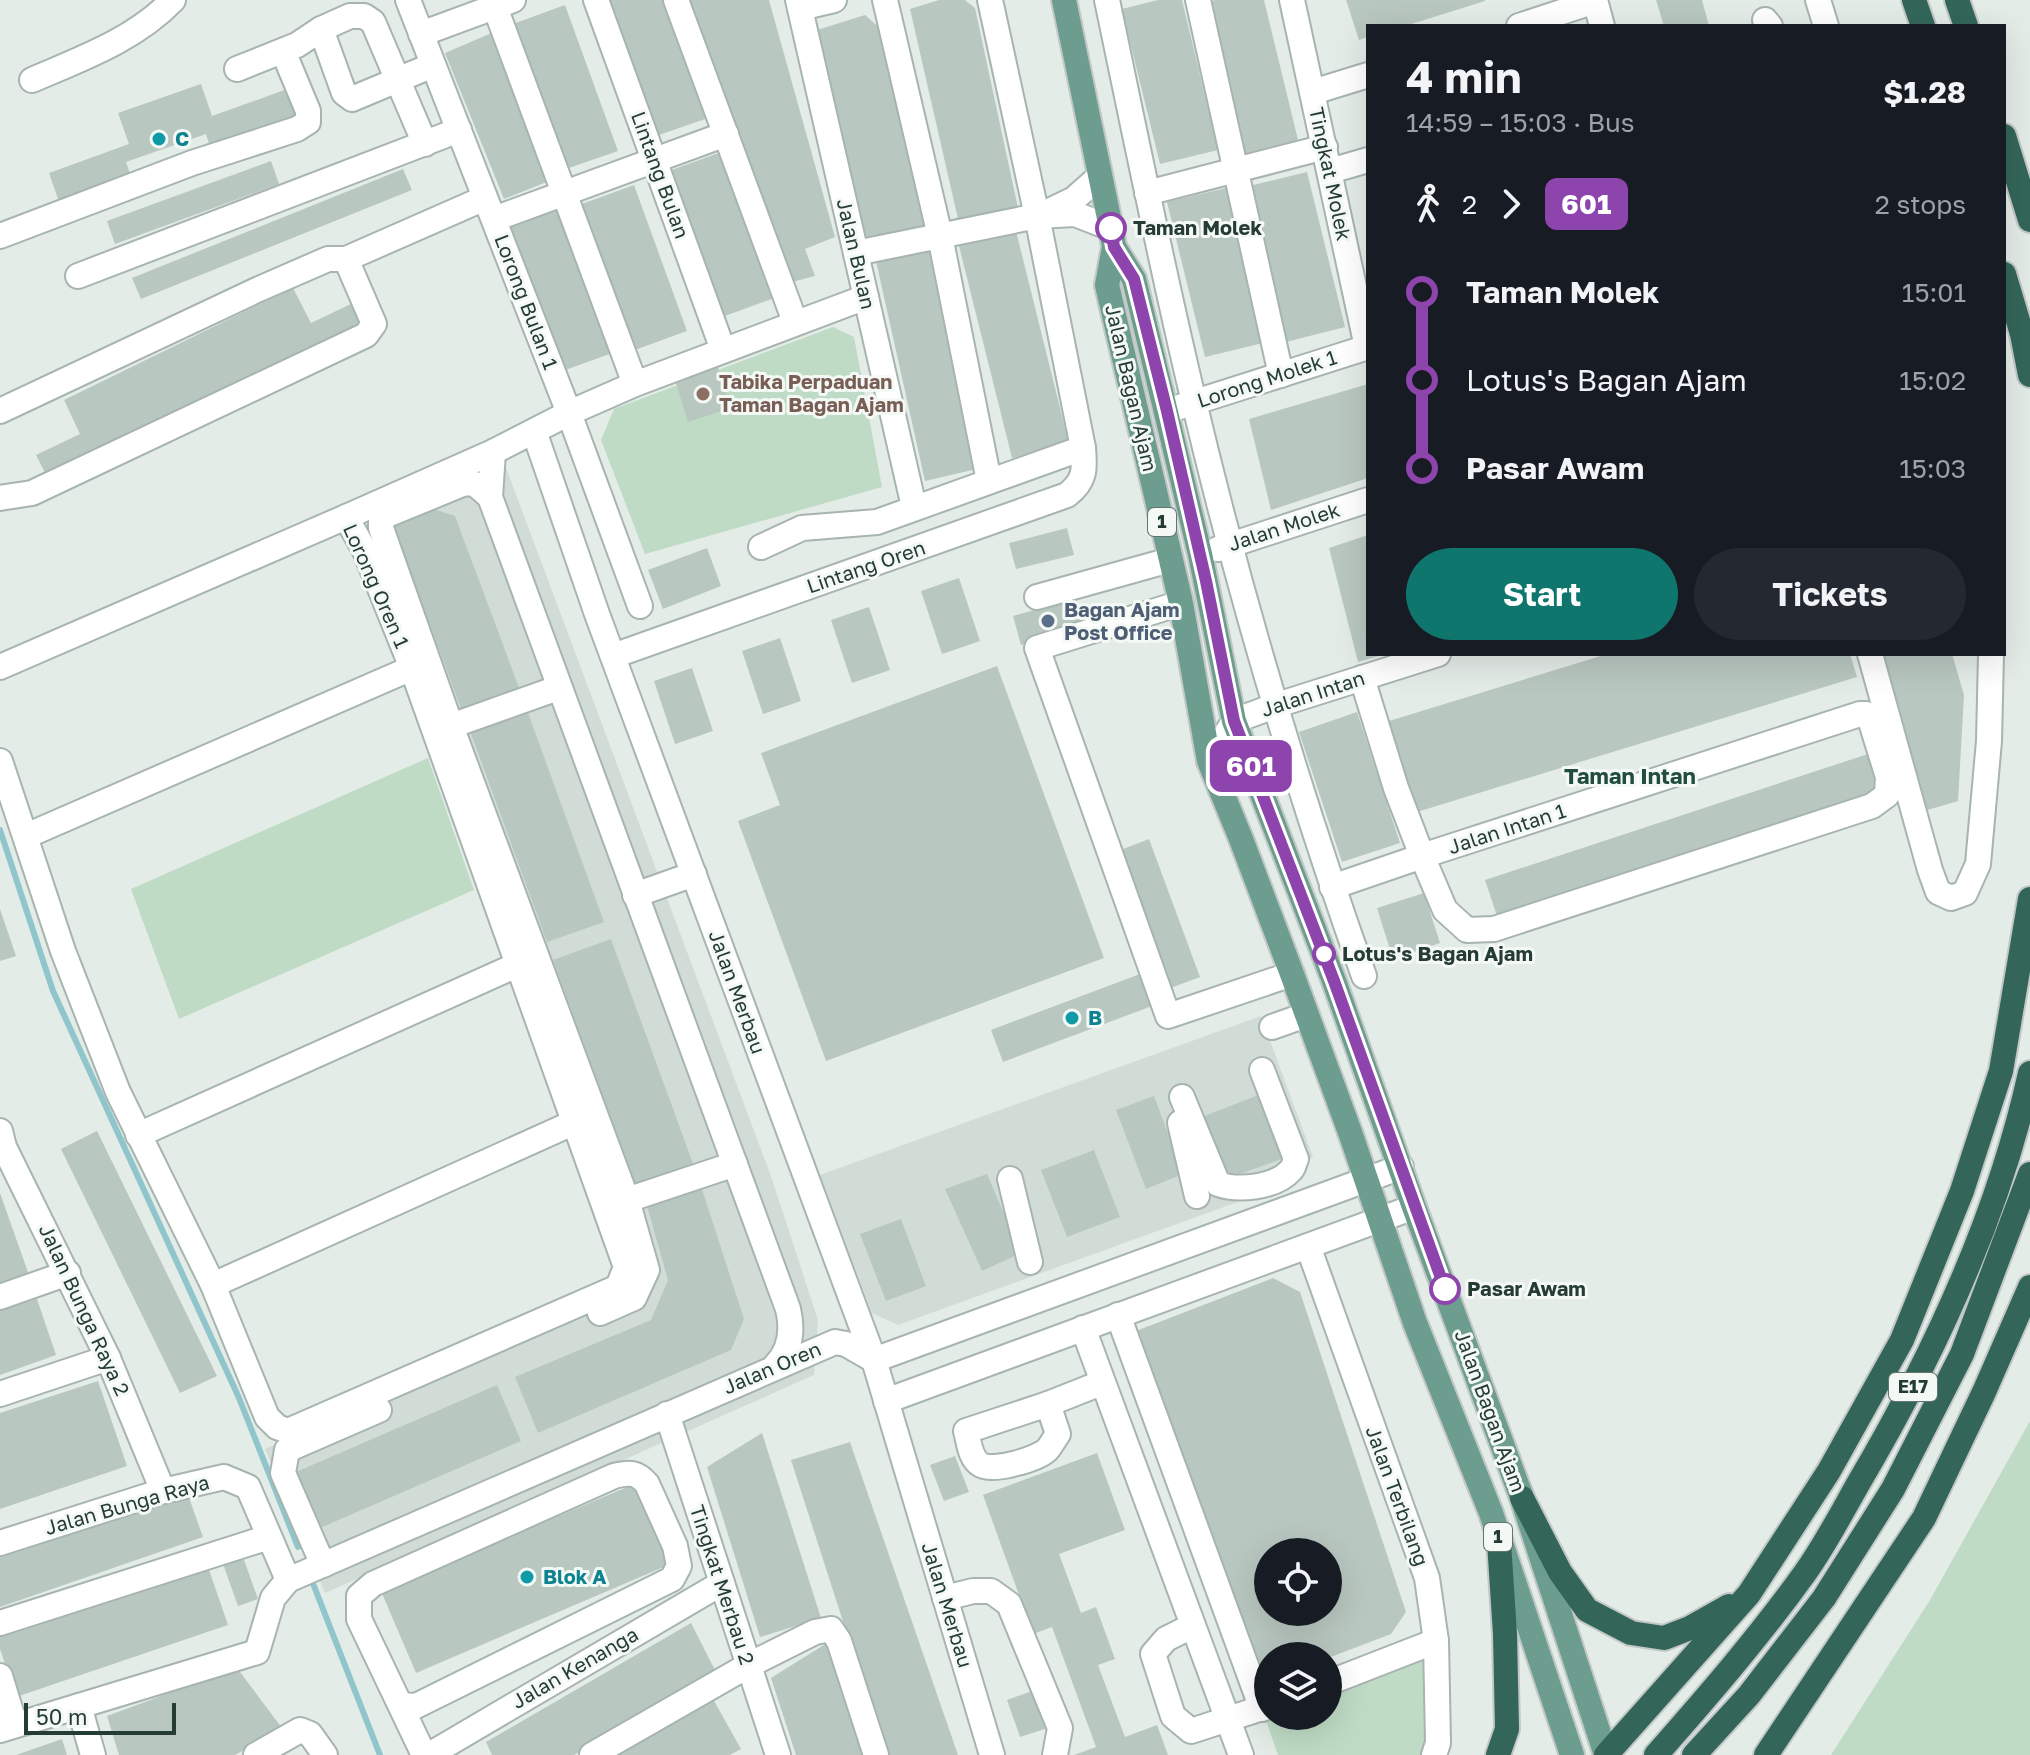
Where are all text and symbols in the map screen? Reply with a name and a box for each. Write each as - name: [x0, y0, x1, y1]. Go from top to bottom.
- text: 4 min: [1406, 50, 1522, 103]
- text: $1.28: [1883, 74, 1966, 110]
- street label: Tingkat Molek: [1305, 105, 1357, 243]
- text: 14:59 – 15:03 · Bus: [1406, 107, 1634, 138]
- street label: Lintang Bulan: [627, 108, 695, 241]
- place label: C: [175, 126, 189, 150]
- marker: C: [150, 130, 168, 148]
- icon: walk: [1406, 182, 1450, 226]
- icon: forward: [1489, 182, 1533, 226]
- text: 601: [1561, 187, 1612, 220]
- text: 2: [1462, 189, 1477, 220]
- text: 2 stops: [1875, 189, 1966, 220]
- street label: Jalan Bulan: [833, 196, 881, 311]
- marker: Taman Molek: [1096, 213, 1126, 243]
- place label: Taman Molek: [1133, 215, 1262, 239]
- street label: Lorong Bulan 1: [490, 231, 564, 373]
- text: Taman Molek: [1466, 274, 1660, 310]
- text: 15:01: [1902, 277, 1966, 308]
- street label: Jalan Bagan Ajam: [1101, 302, 1163, 474]
- street label: Lorong Molek 1: [1194, 344, 1340, 412]
- text: Lotus's Bagan Ajam: [1466, 362, 1747, 398]
- text: 15:02: [1899, 365, 1966, 396]
- place label: Tabika Perpaduan Taman Bagan Ajam: [719, 369, 904, 416]
- marker: Tabika Perpaduan Taman Bagan Ajam: [694, 385, 712, 403]
- text: Pasar Awam: [1466, 450, 1644, 486]
- text: 15:03: [1899, 453, 1966, 484]
- street label: Jalan Molek: [1225, 497, 1342, 555]
- road number: 1: [1148, 508, 1176, 536]
- street label: Lorong Oren 1: [339, 520, 415, 652]
- street label: Lintang Oren: [803, 535, 928, 598]
- button: Start: [1406, 548, 1678, 640]
- button: Tickets: [1694, 548, 1966, 640]
- place label: Bagan Ajam Post Office: [1064, 597, 1179, 644]
- marker: Bagan Ajam Post Office: [1039, 612, 1057, 630]
- street label: Jalan Intan: [1258, 665, 1367, 721]
- line badge: 601: [1205, 740, 1297, 792]
- text: 601: [1226, 749, 1276, 782]
- district label: Taman Intan: [1564, 762, 1696, 789]
- street label: Jalan Intan 1: [1445, 798, 1569, 858]
- street label: Jalan Merbau: [704, 927, 771, 1057]
- place label: Lotus's Bagan Ajam: [1342, 941, 1533, 965]
- marker: Lotus's Bagan Ajam: [1313, 943, 1335, 965]
- place label: B: [1088, 1005, 1102, 1029]
- marker: B: [1063, 1009, 1081, 1027]
- street label: Jalan Bunga Raya 2: [35, 1220, 135, 1399]
- marker: Pasar Awam: [1430, 1274, 1460, 1304]
- place label: Pasar Awam: [1467, 1276, 1586, 1300]
- street label: Jalan Bagan Ajam: [1450, 1326, 1531, 1495]
- street label: Jalan Oren: [719, 1336, 824, 1398]
- road number: E17: [1889, 1373, 1937, 1401]
- street label: Jalan Terbilang: [1361, 1422, 1434, 1569]
- street label: Jalan Bunga Raya: [42, 1469, 212, 1539]
- street label: Tingkat Merbau 2: [686, 1502, 760, 1668]
- road number: 1: [1484, 1523, 1512, 1551]
- map controls: [1254, 1538, 1342, 1730]
- button: locate: [1254, 1538, 1342, 1626]
- street label: Jalan Merbau: [918, 1539, 978, 1670]
- place label: Blok A: [543, 1564, 607, 1588]
- marker: Blok A: [518, 1568, 536, 1586]
- street label: Jalan Kenanga: [507, 1621, 642, 1713]
- button: layers: [1254, 1642, 1342, 1730]
- scale bar: [24, 1699, 176, 1735]
- text: 50 m: [36, 1703, 87, 1730]

